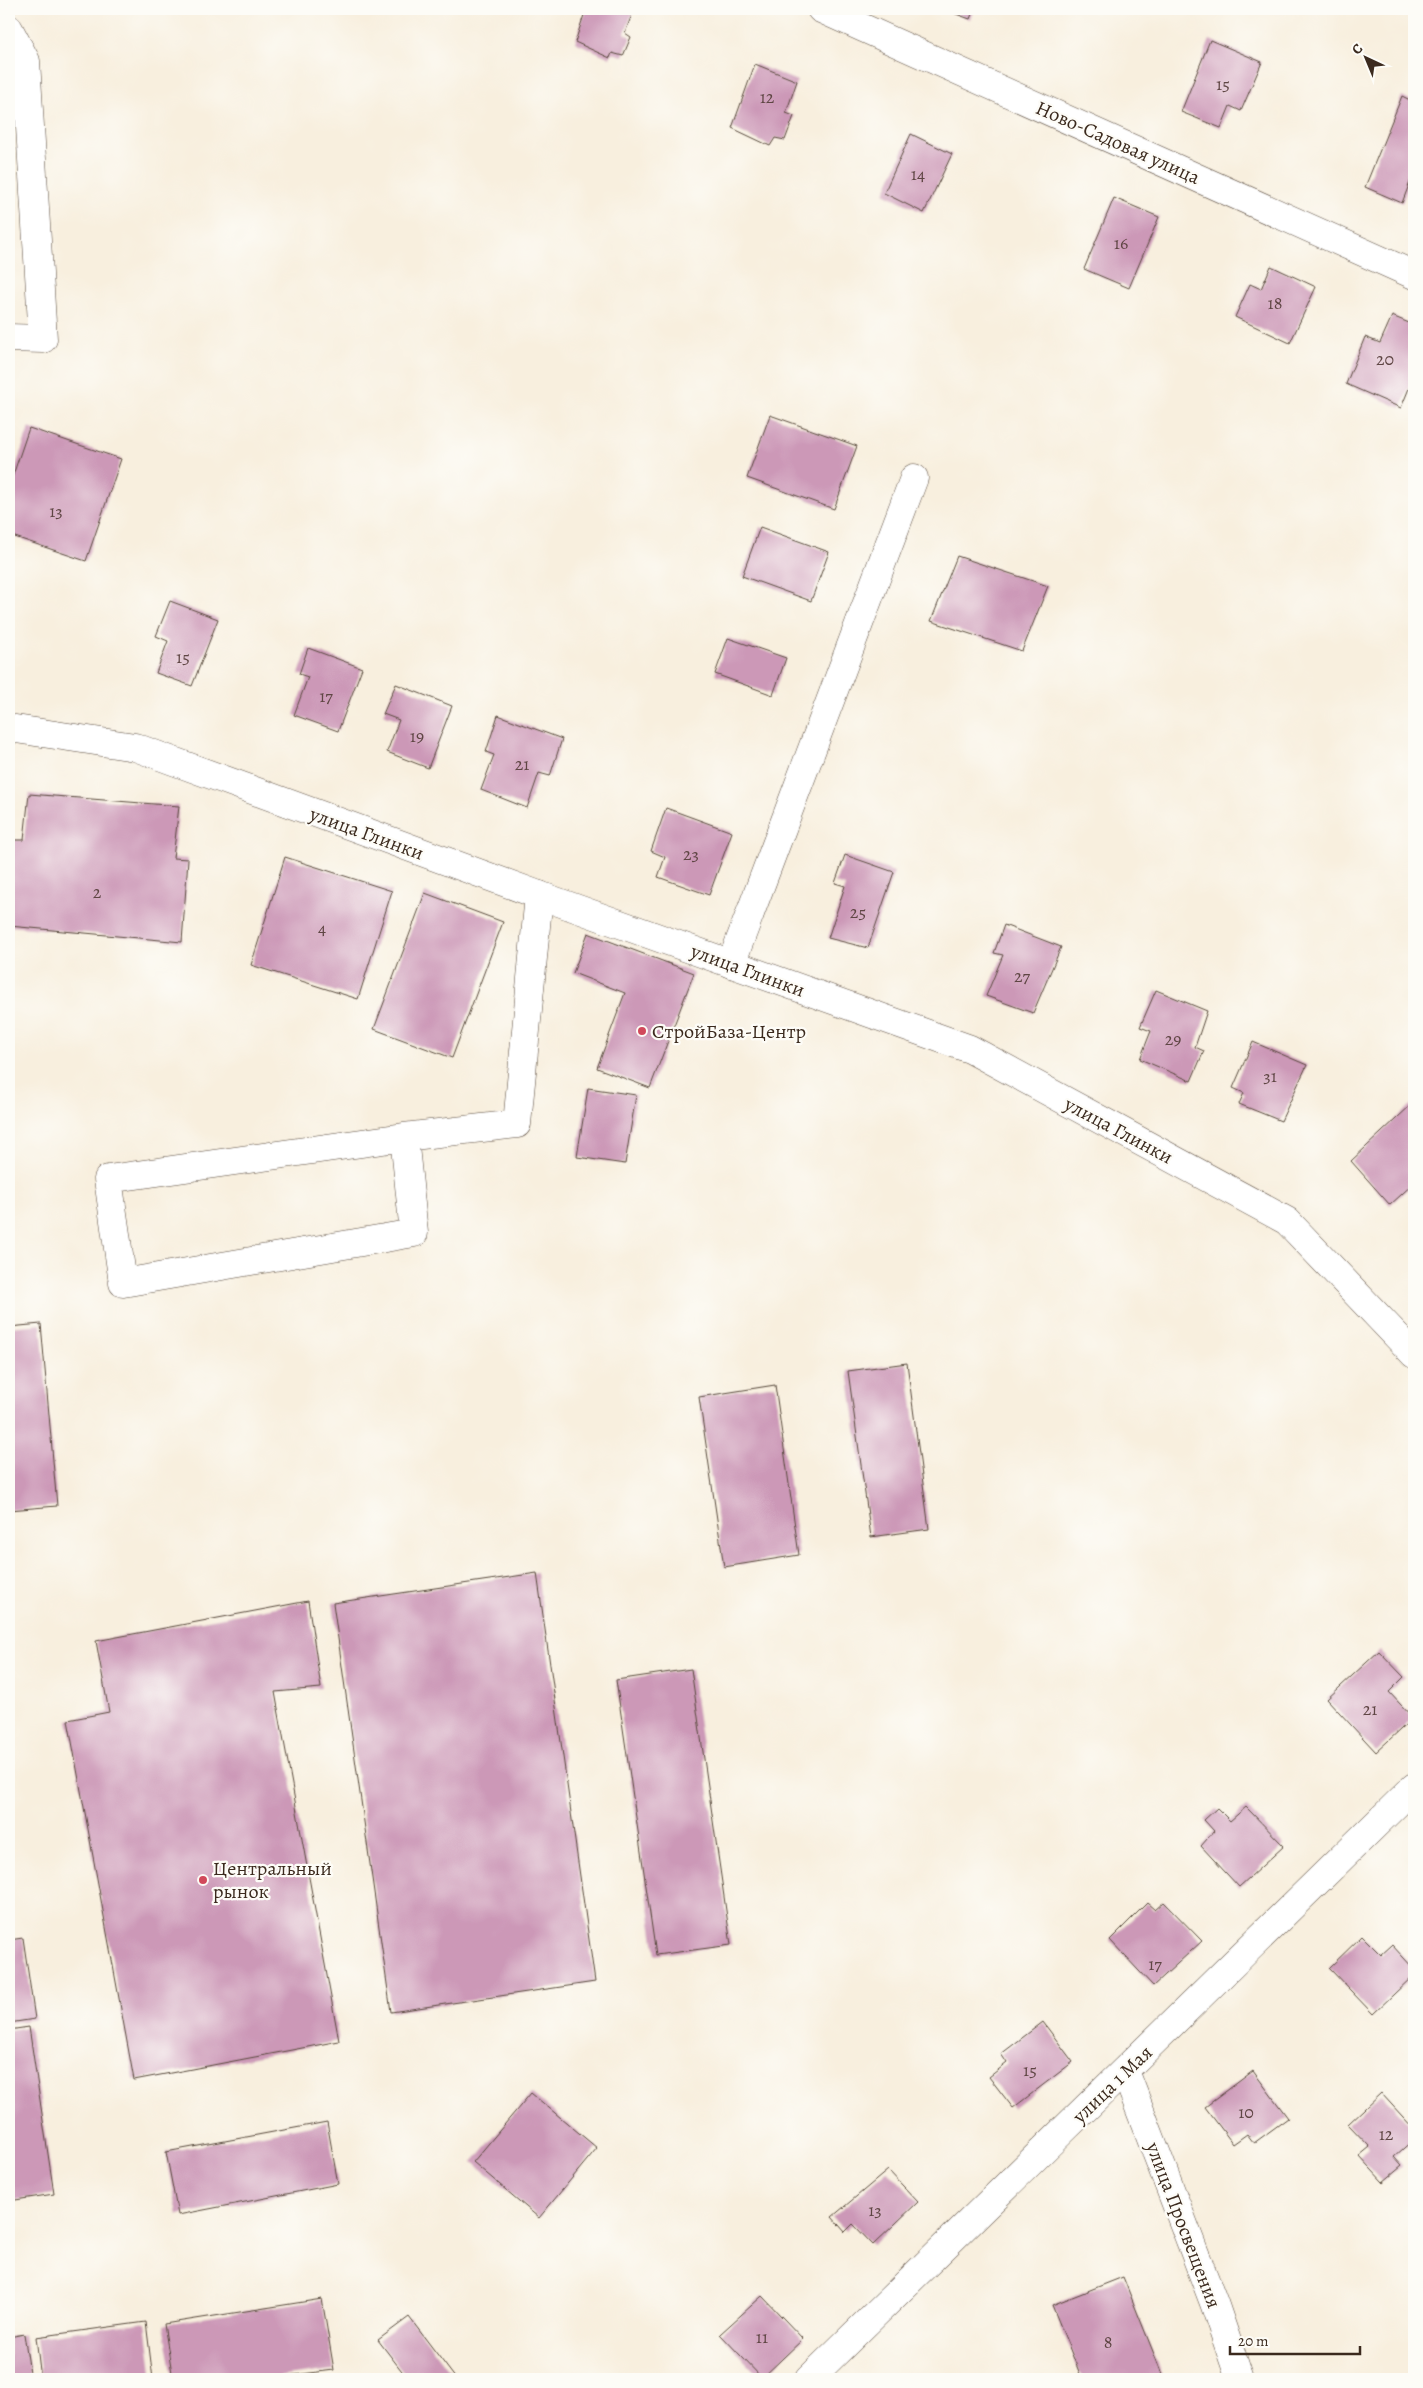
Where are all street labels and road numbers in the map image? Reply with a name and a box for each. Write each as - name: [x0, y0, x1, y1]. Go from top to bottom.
- street label: Ново-Садовая улица: [1031, 94, 1205, 191]
- street label: улица Глинки: [305, 800, 427, 867]
- street label: улица Глинки: [686, 937, 808, 1004]
- street label: улица Глинки: [1059, 1090, 1178, 1170]
- street label: улица 1 Мая: [1066, 2039, 1158, 2130]
- street label: улица Просвещения: [1139, 2137, 1228, 2312]

